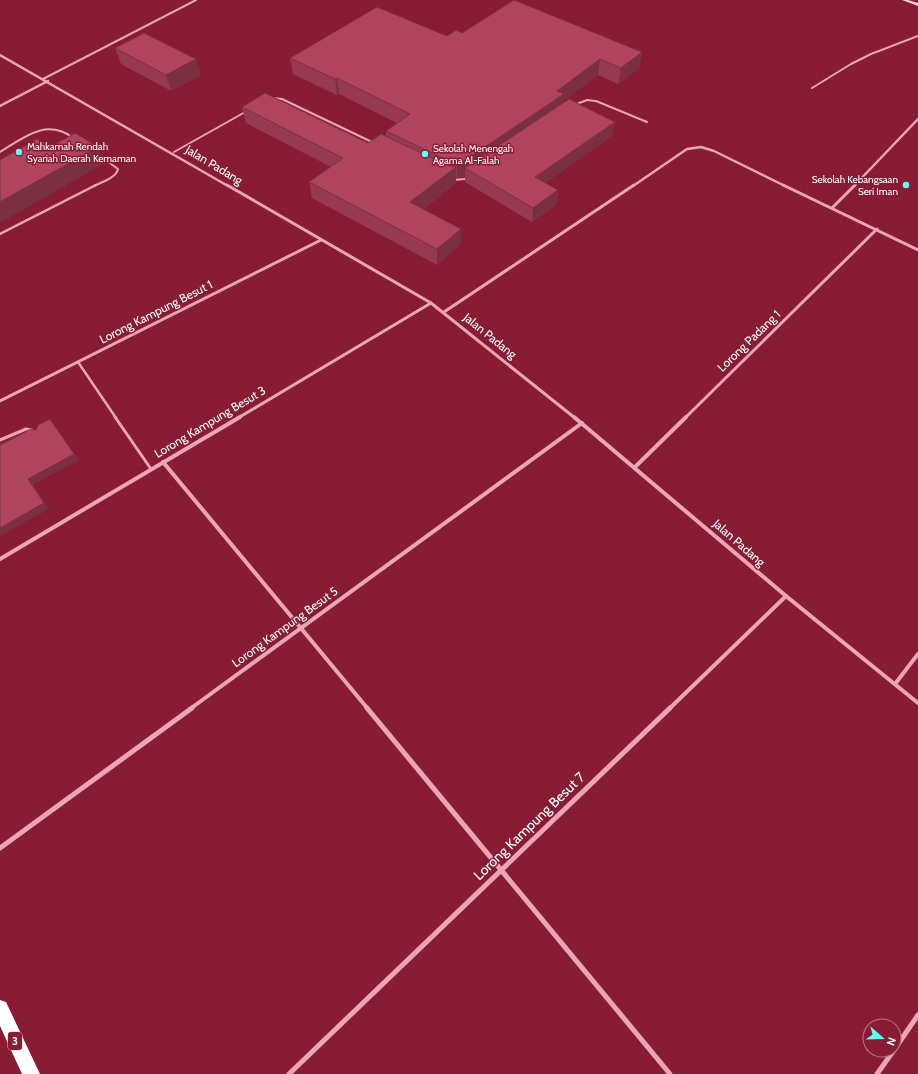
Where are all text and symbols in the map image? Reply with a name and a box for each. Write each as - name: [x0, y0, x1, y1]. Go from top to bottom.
- place label: Mahkamah Rendah Syariah Daerah Kemaman: [27, 140, 136, 165]
- street label: Jalan Padang: [182, 141, 247, 188]
- place label: Sekolah Menengah Agama Al-Falah: [433, 142, 513, 167]
- marker: Mahkamah Rendah Syariah Daerah Kemaman: [14, 147, 24, 157]
- marker: Sekolah Menengah Agama Al-Falah: [420, 149, 430, 159]
- place label: Sekolah Kebangsaan Seri Iman: [812, 173, 898, 198]
- marker: Sekolah Kebangsaan Seri Iman: [901, 180, 911, 190]
- street label: Lorong Kampung Besut 1: [97, 277, 215, 347]
- street label: Lorong Padang 1: [714, 307, 783, 375]
- street label: Jalan Padang: [460, 309, 521, 362]
- street label: Lorong Kampung Besut 3: [151, 382, 268, 461]
- street label: Jalan Padang: [709, 515, 769, 570]
- street label: Lorong Kampung Besut 5: [229, 583, 341, 670]
- street label: Lorong Kampung Besut 7: [470, 768, 588, 884]
- north arrow: [862, 1018, 902, 1058]
- road number: 3: [8, 1032, 22, 1050]
- text: N: [883, 1035, 899, 1047]

